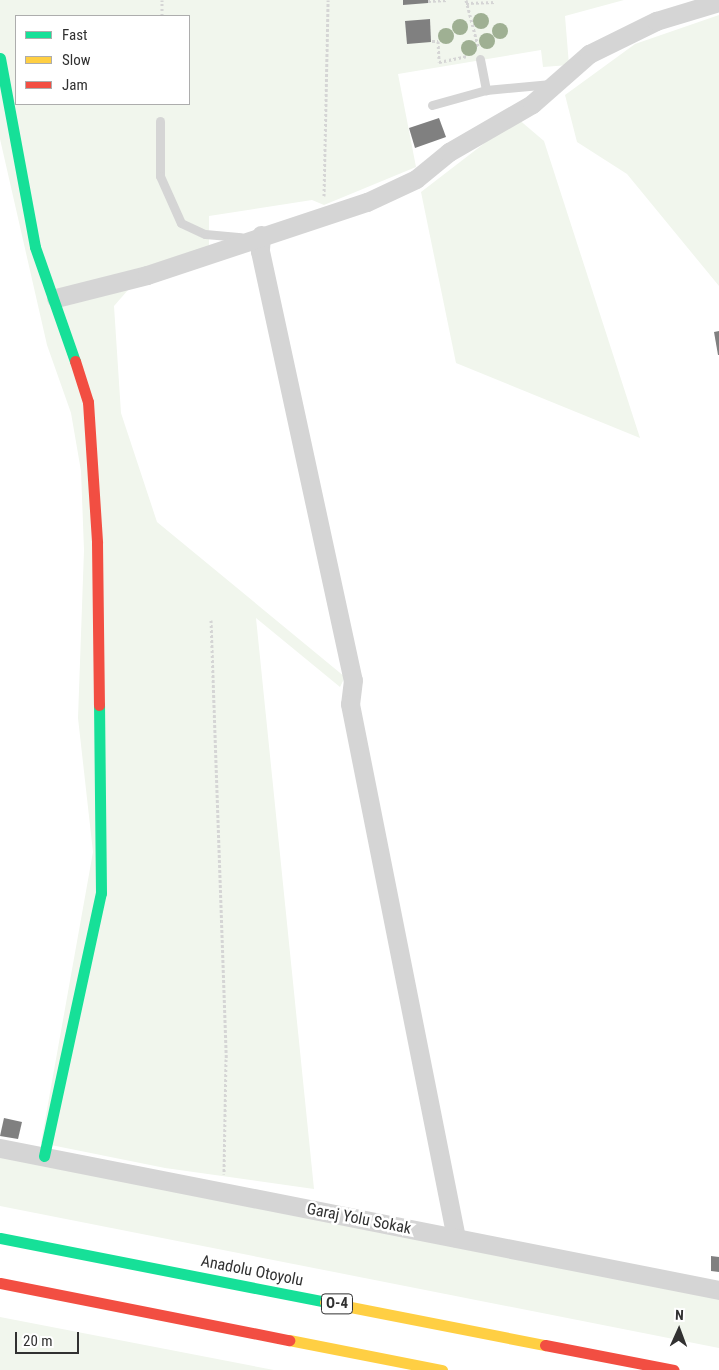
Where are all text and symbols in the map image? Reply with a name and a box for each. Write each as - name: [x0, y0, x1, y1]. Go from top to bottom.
- legend: [15, 15, 190, 105]
- text: Fast: [62, 26, 87, 44]
- text: Slow: [62, 51, 91, 69]
- text: Jam: [62, 76, 88, 94]
- street label: Garaj Yolu Sokak: [305, 1199, 413, 1239]
- street label: Anadolu Otoyolu: [199, 1252, 305, 1290]
- road number: O-4: [321, 1292, 353, 1316]
- north arrow: [654, 1305, 704, 1355]
- text: N: [675, 1307, 684, 1323]
- scale bar: [18, 1322, 81, 1354]
- text: 20 m: [23, 1332, 53, 1350]

